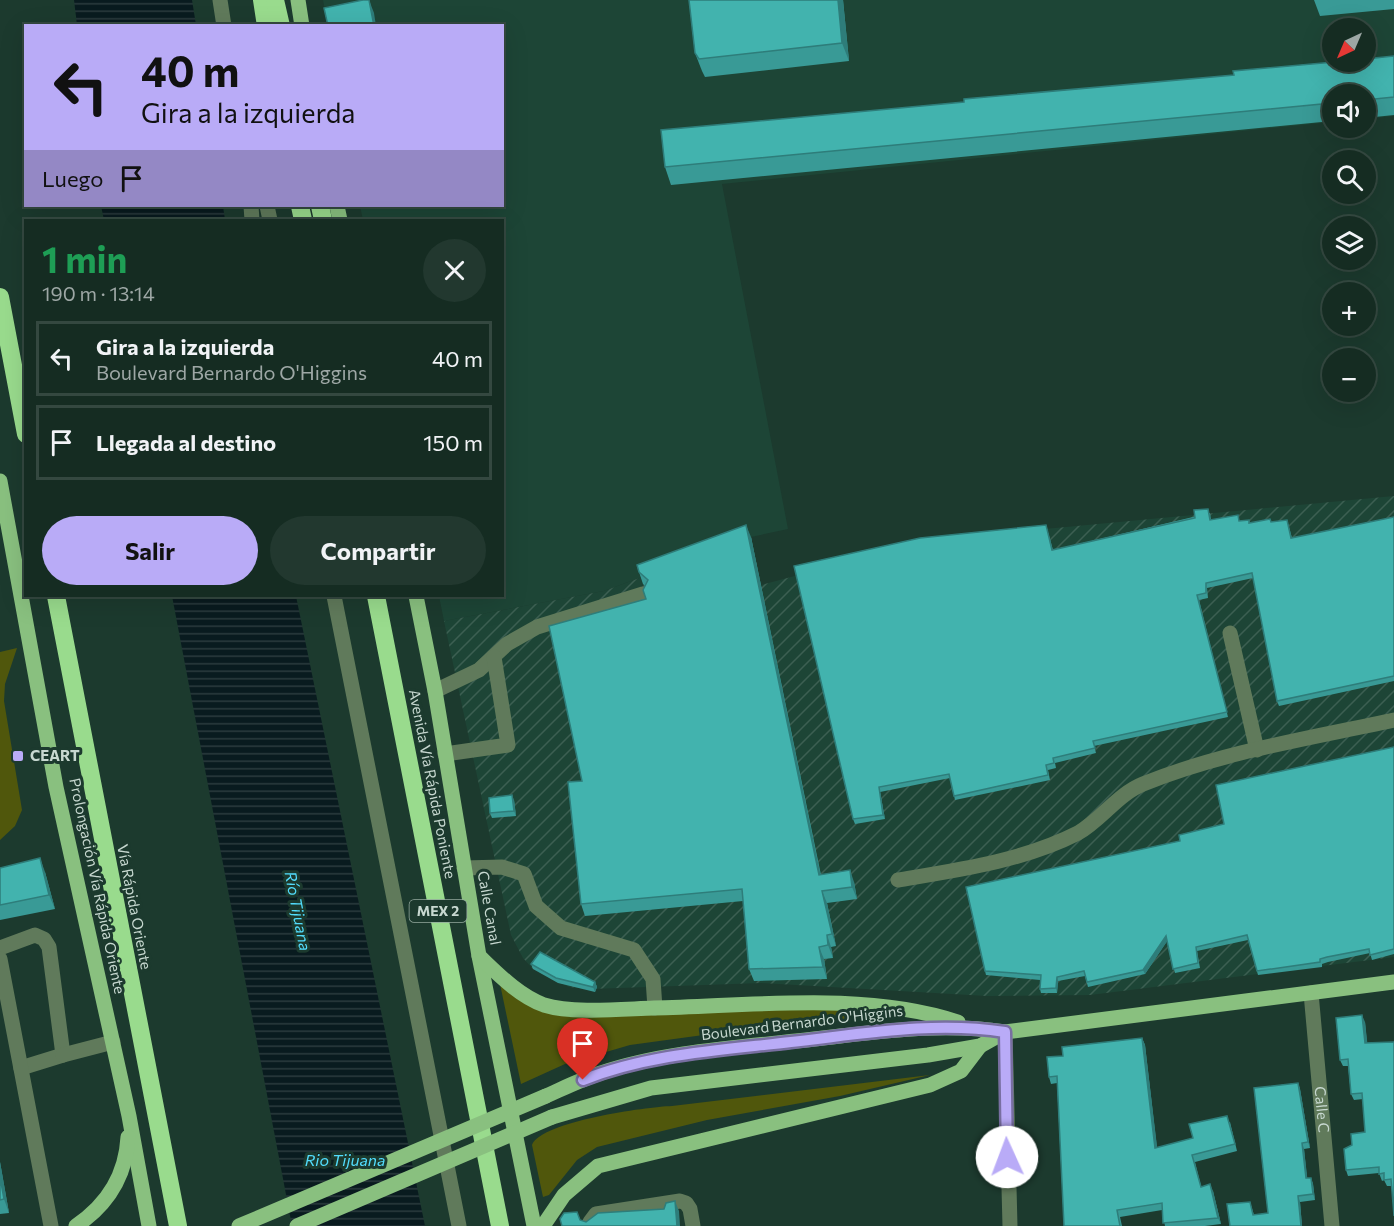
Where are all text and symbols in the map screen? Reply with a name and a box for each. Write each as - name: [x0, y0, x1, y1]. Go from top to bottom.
- north arrow: [1322, 18, 1376, 72]
- map controls: [1322, 18, 1376, 402]
- text: 40 m: [141, 44, 239, 96]
- icon: left: [42, 48, 120, 126]
- button: sound: [1322, 84, 1376, 138]
- text: Gira a la izquierda: [141, 96, 355, 129]
- button: search: [1322, 150, 1376, 204]
- icon: arrive: [115, 162, 148, 195]
- text: Luego: [42, 165, 103, 192]
- button: layers: [1322, 216, 1376, 270]
- text: 1 min: [42, 236, 127, 280]
- button: close: [423, 239, 486, 302]
- text: 190 m · 13:14: [42, 281, 155, 305]
- button: +: [1322, 282, 1376, 336]
- text: Gira a la izquierda: [96, 333, 274, 360]
- icon: left: [45, 342, 78, 375]
- text: 40 m: [432, 345, 483, 372]
- button: −: [1322, 348, 1376, 402]
- text: Boulevard Bernardo O'Higgins: [96, 360, 367, 384]
- icon: arrive: [45, 426, 78, 459]
- text: Llegada al destino: [96, 429, 276, 456]
- text: 150 m: [423, 429, 483, 456]
- button: Salir: [42, 516, 258, 585]
- button: Compartir: [270, 516, 486, 585]
- street label: Avenida Vía Rápida Poniente: [406, 688, 460, 880]
- place label: CEART: [30, 746, 80, 764]
- marker: CEART: [11, 749, 25, 763]
- street label: Prolongación Vía Rápida Oriente: [66, 776, 130, 995]
- street label: Vía Rápida Oriente: [114, 843, 156, 971]
- water label: Río Tijuana: [281, 869, 316, 952]
- street label: Calle Canal: [475, 869, 505, 946]
- road number: MEX 2: [410, 900, 466, 922]
- street label: Boulevard Bernardo O'Higgins: [700, 1001, 904, 1043]
- pin: [557, 1018, 608, 1080]
- icon: arrive: [566, 1027, 599, 1060]
- street label: Calle C: [1311, 1085, 1334, 1134]
- position arrow: [975, 1125, 1039, 1189]
- water label: Rio Tijuana: [305, 1150, 385, 1169]

